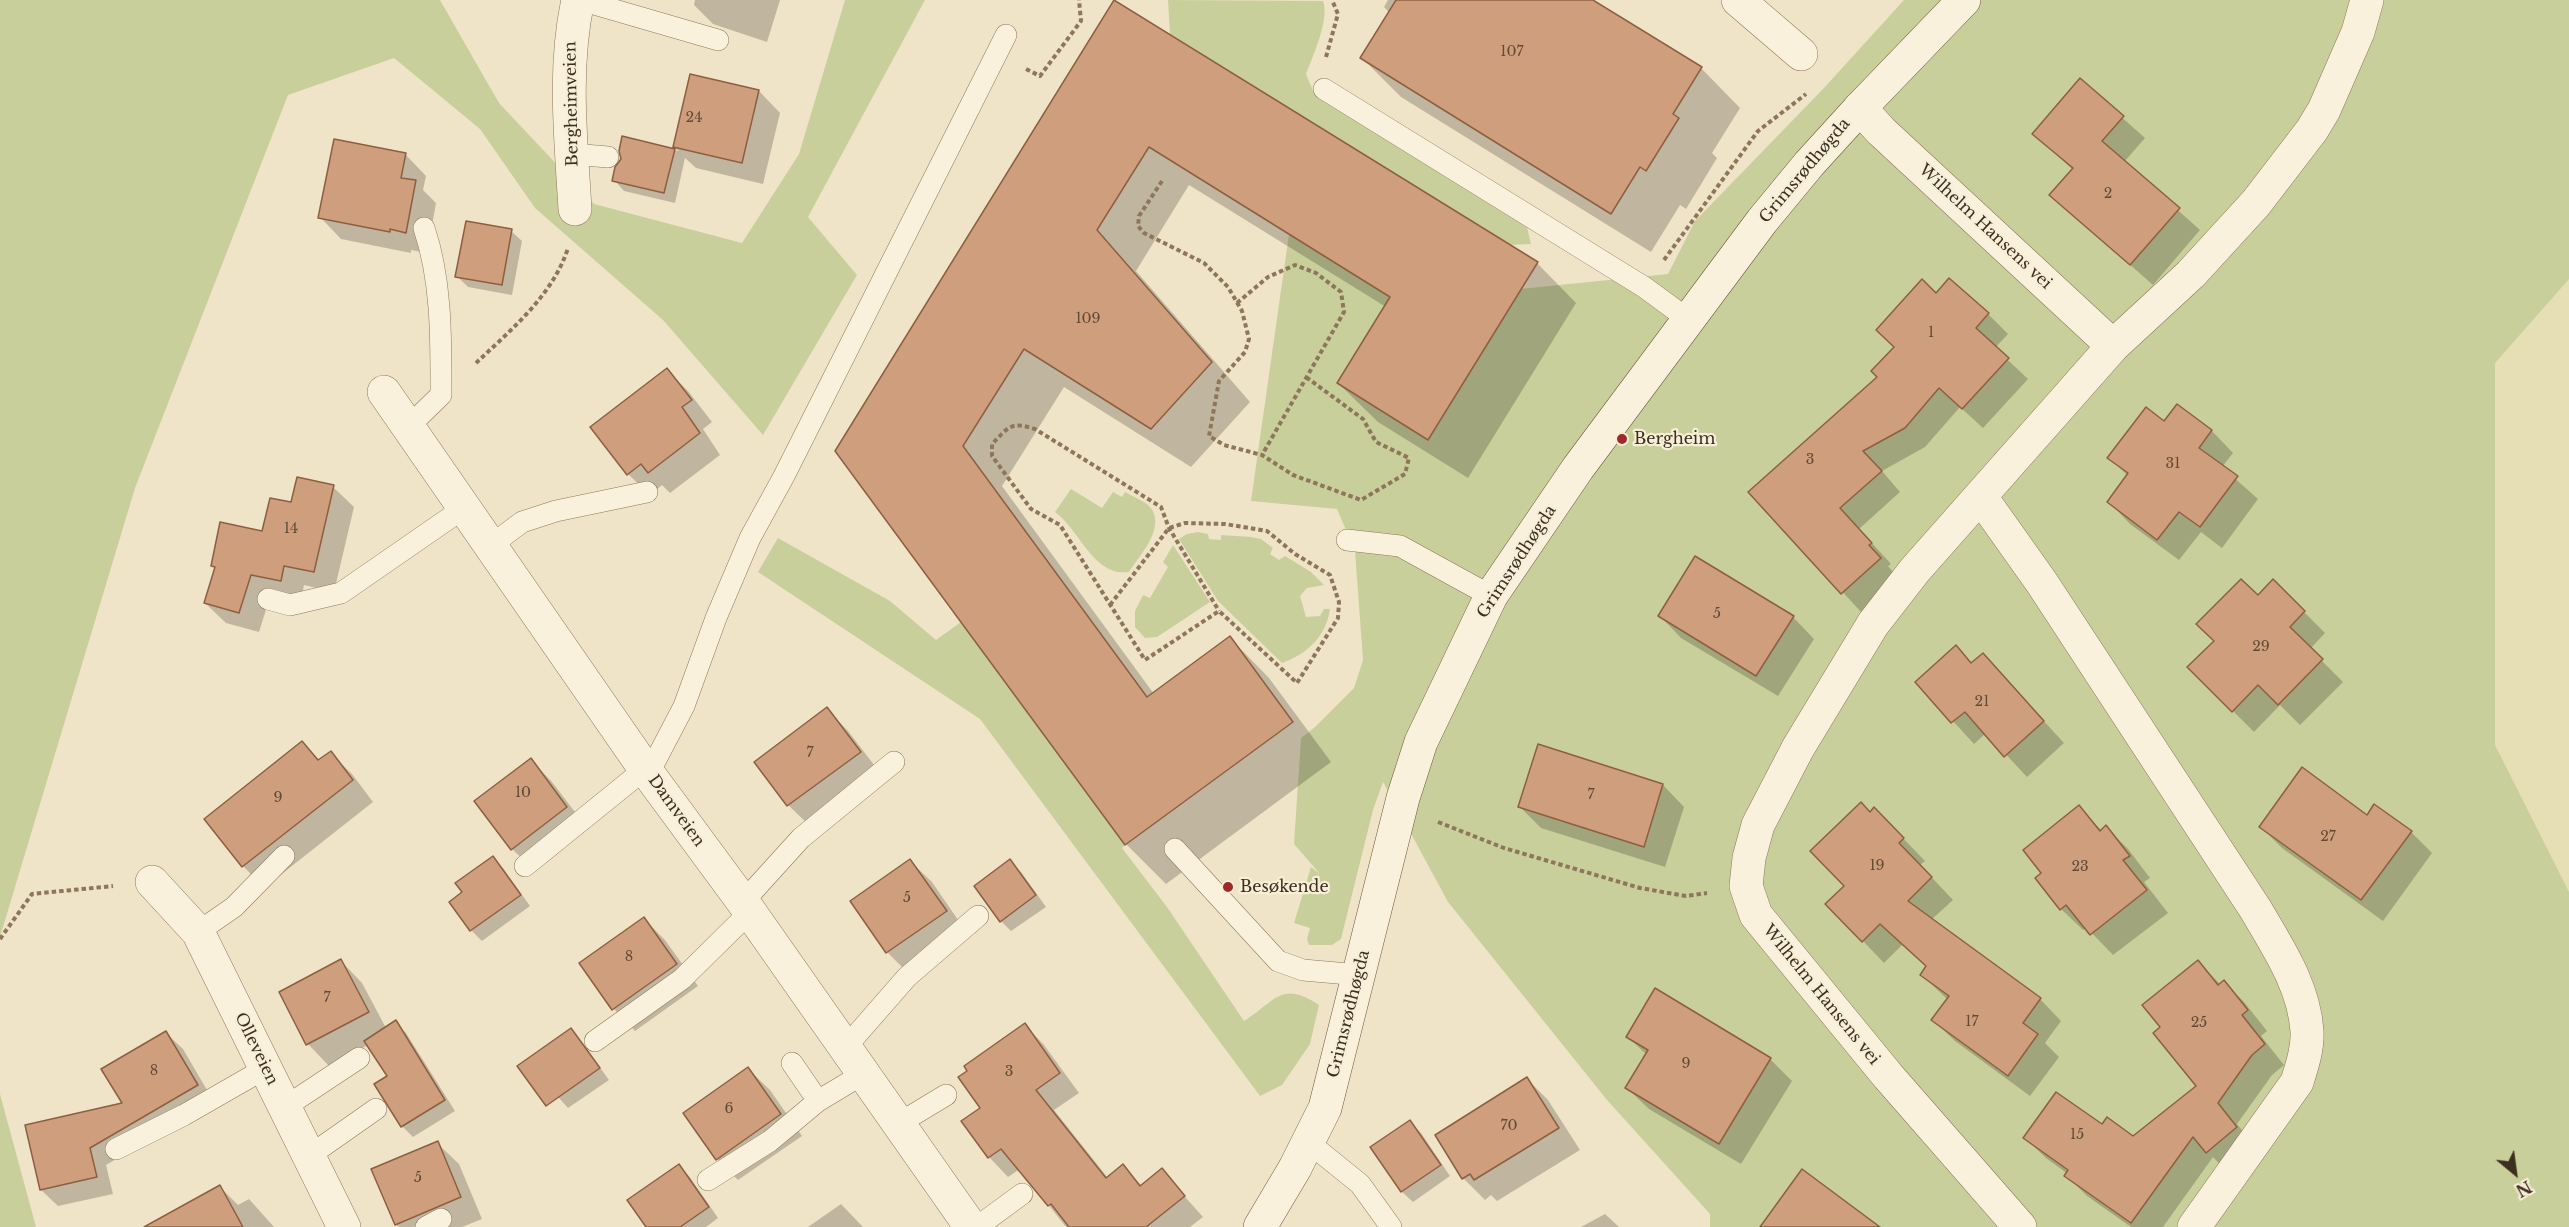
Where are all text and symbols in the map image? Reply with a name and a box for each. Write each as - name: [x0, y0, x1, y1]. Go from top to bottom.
- street label: Bergheimveien: [561, 41, 583, 167]
- house number: 107: [1500, 44, 1524, 60]
- house number: 24: [686, 110, 702, 126]
- street label: Grimsrødhøgda: [1756, 115, 1854, 227]
- street label: Wilhelm Hansens vei: [1915, 160, 2055, 294]
- house number: 2: [2104, 186, 2112, 202]
- house number: 109: [1075, 311, 1101, 327]
- house number: 1: [1928, 325, 1934, 341]
- place label: Bergheim: [1634, 429, 1715, 449]
- marker: Bergheim: [1615, 432, 1629, 446]
- house number: 3: [1806, 452, 1814, 468]
- house number: 31: [2166, 456, 2180, 472]
- street label: Grimsrødhøgda: [1473, 502, 1561, 622]
- house number: 14: [284, 521, 298, 537]
- house number: 5: [1713, 606, 1721, 622]
- house number: 29: [2252, 639, 2270, 655]
- house number: 21: [1975, 694, 1989, 710]
- house number: 7: [806, 745, 814, 761]
- street label: Damveien: [644, 771, 708, 851]
- house number: 10: [515, 785, 531, 801]
- house number: 7: [1587, 787, 1595, 803]
- house number: 9: [273, 790, 283, 806]
- house number: 27: [2320, 829, 2336, 845]
- house number: 19: [1869, 858, 1885, 874]
- house number: 23: [2071, 859, 2089, 875]
- place label: Besøkende: [1240, 877, 1329, 897]
- marker: Besøkende: [1221, 880, 1235, 894]
- house number: 5: [903, 890, 911, 906]
- street label: Wilhelm Hansens vei: [1759, 921, 1883, 1069]
- street label: Grimsrødhøgda: [1324, 948, 1374, 1080]
- house number: 8: [625, 949, 633, 965]
- house number: 7: [323, 990, 331, 1006]
- street label: Olleveien: [230, 1010, 282, 1088]
- house number: 17: [1965, 1014, 1979, 1030]
- house number: 25: [2191, 1015, 2207, 1031]
- house number: 9: [1681, 1056, 1691, 1072]
- house number: 8: [150, 1063, 158, 1079]
- house number: 3: [1005, 1064, 1013, 1080]
- house number: 6: [724, 1101, 734, 1117]
- house number: 70: [1500, 1118, 1518, 1134]
- house number: 15: [2070, 1127, 2084, 1143]
- north arrow: [2485, 1143, 2545, 1203]
- house number: 5: [414, 1170, 422, 1186]
- text: N: [2512, 1176, 2535, 1201]

